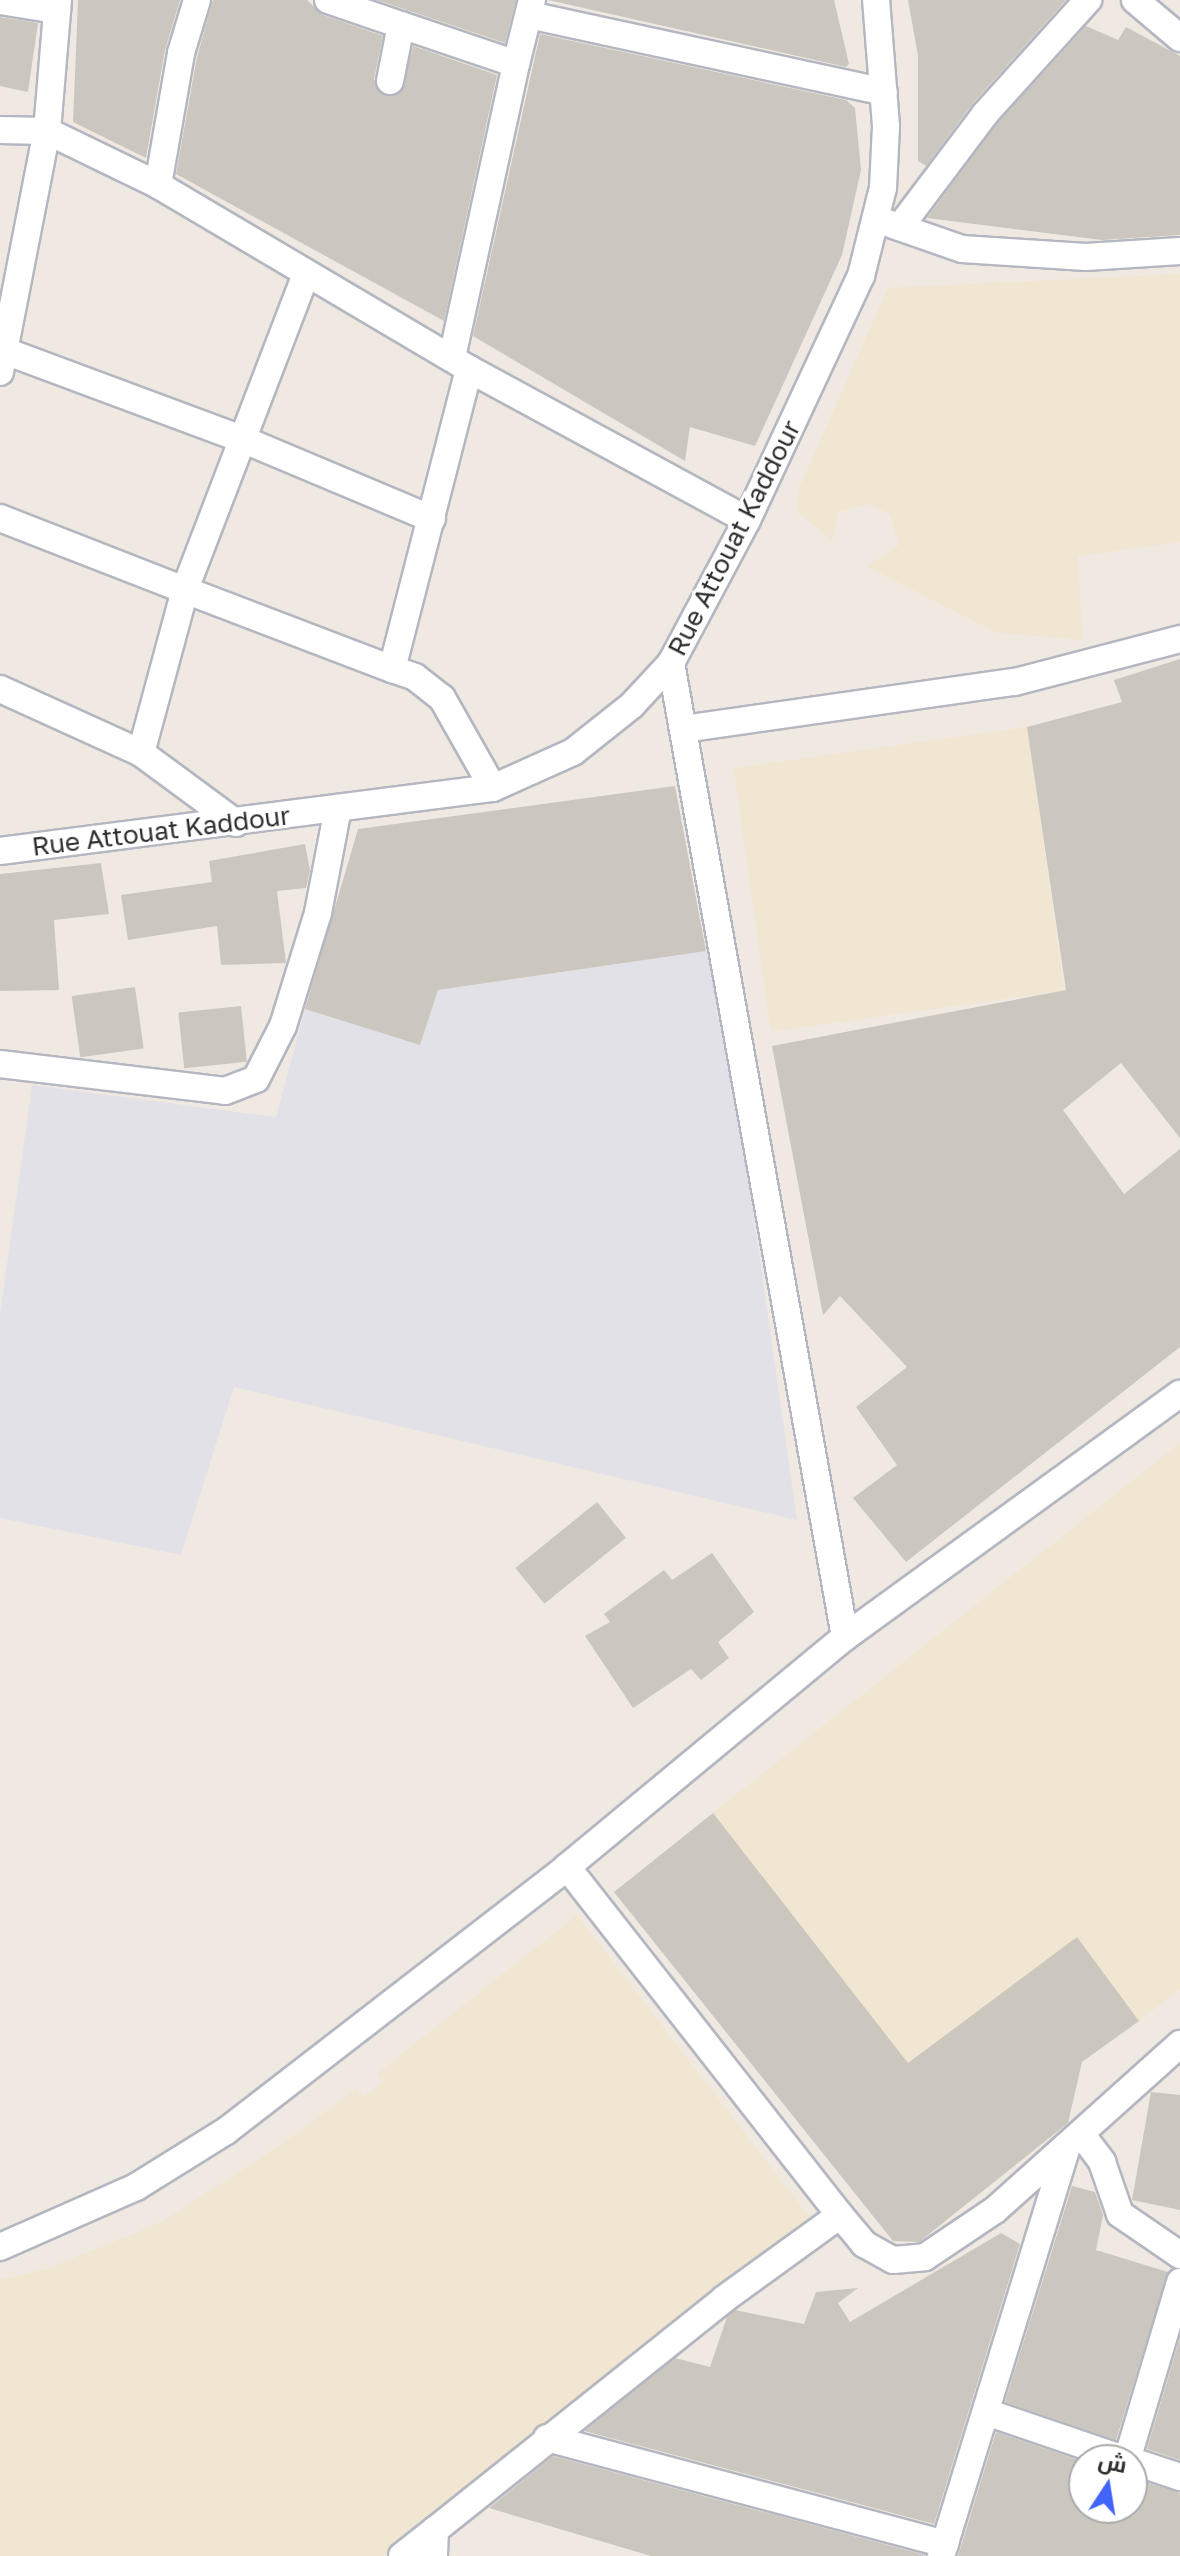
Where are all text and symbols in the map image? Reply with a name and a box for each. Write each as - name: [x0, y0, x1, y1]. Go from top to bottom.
- street label: Rue Attouat Kaddour: [661, 415, 807, 661]
- street label: Rue Attouat Kaddour: [30, 800, 292, 862]
- north arrow: [1068, 2444, 1148, 2524]
- text: ش: [1096, 2446, 1129, 2478]

